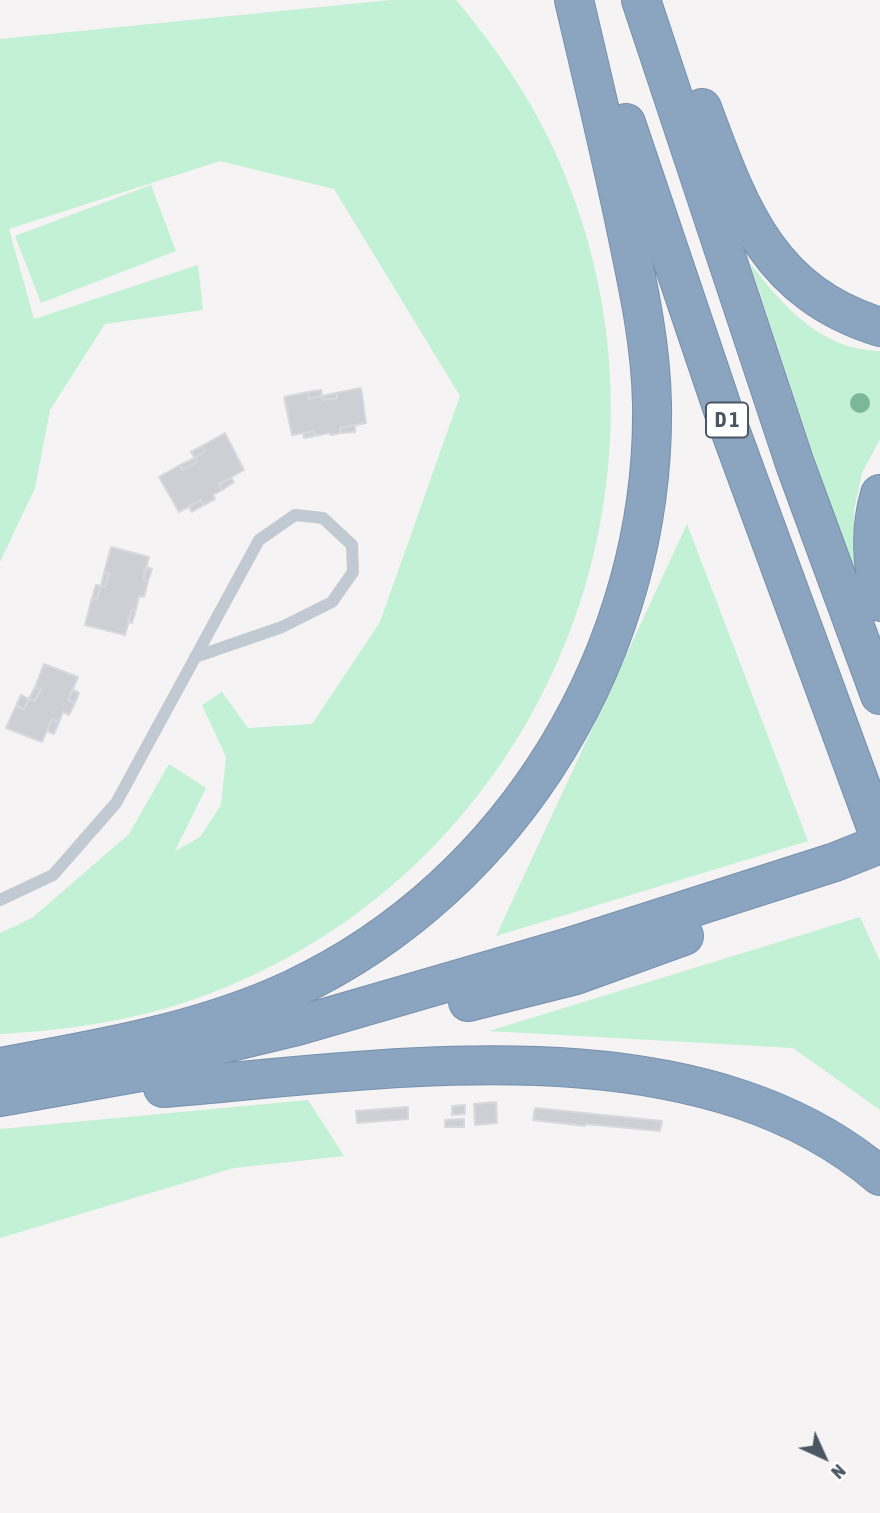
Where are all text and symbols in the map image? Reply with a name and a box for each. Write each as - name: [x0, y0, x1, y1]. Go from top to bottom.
- road number: D 1: [706, 402, 748, 438]
- north arrow: [789, 1422, 859, 1492]
- text: N: [827, 1460, 851, 1484]

